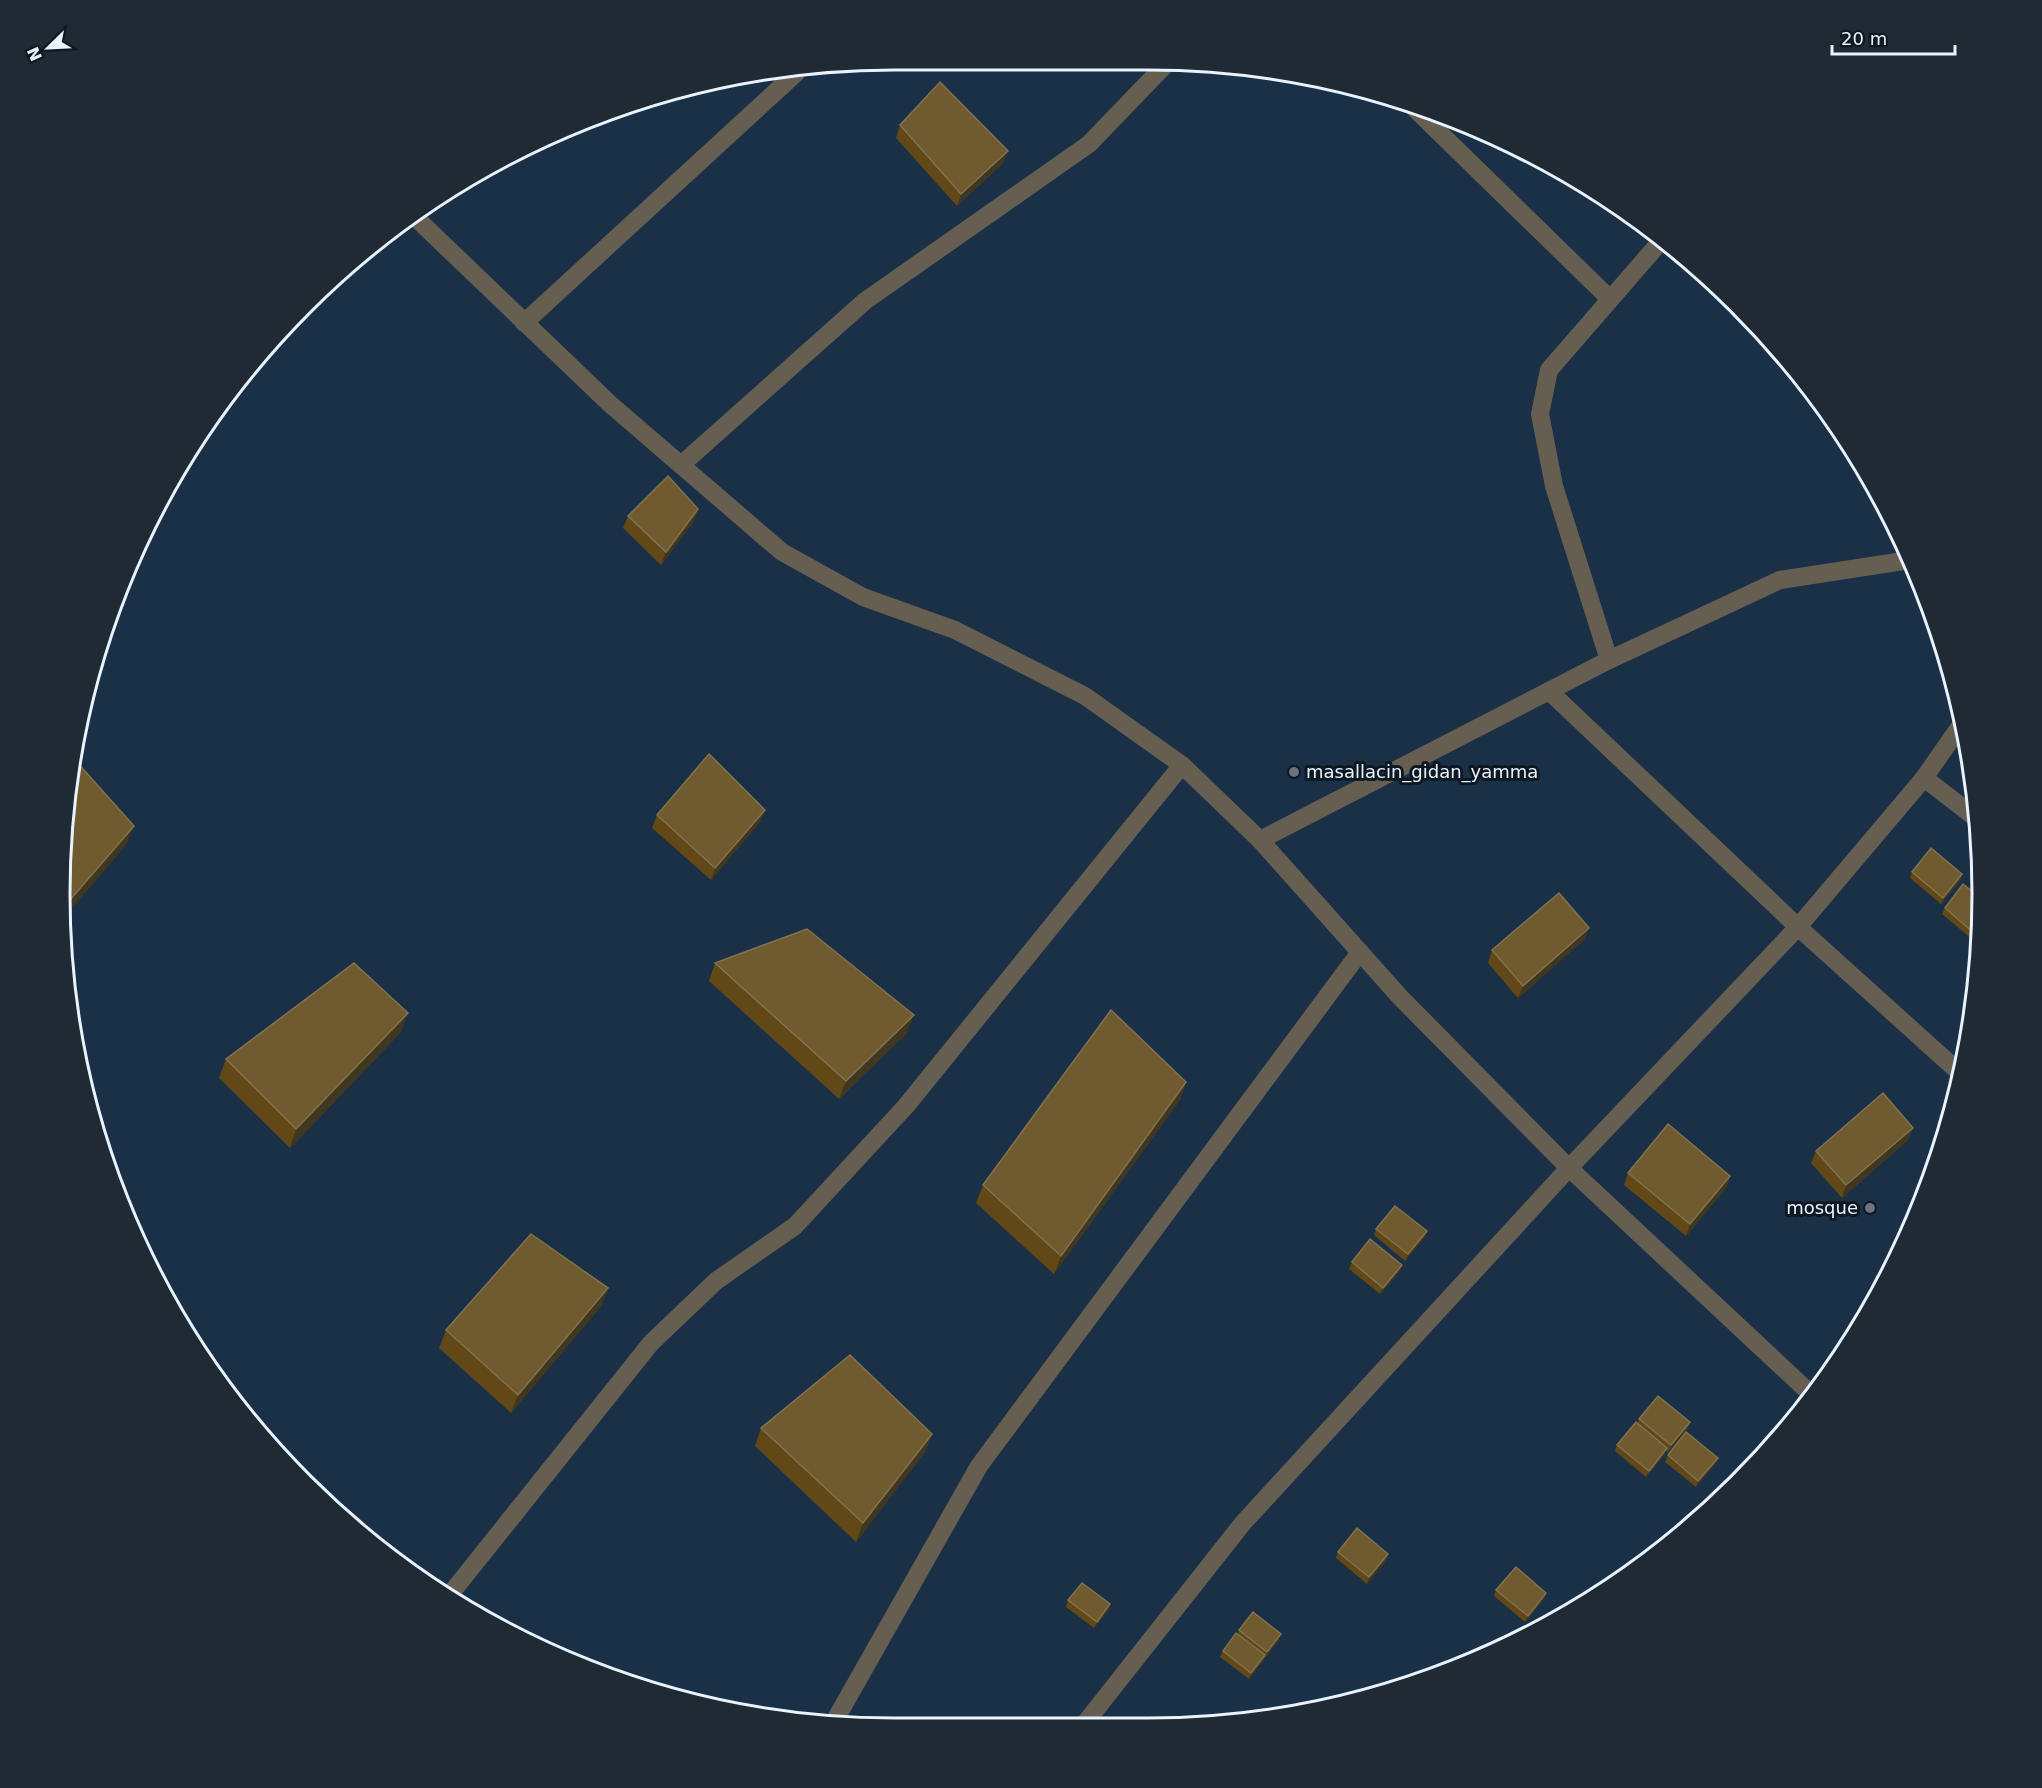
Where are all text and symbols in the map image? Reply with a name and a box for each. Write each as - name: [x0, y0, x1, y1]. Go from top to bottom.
- north arrow: [18, 18, 78, 78]
- scale bar: [1832, 18, 1955, 56]
- text: 20 m: [1841, 28, 1887, 49]
- text: N: [23, 44, 46, 64]
- place label: masallacin_gidan_yamma: [1306, 761, 1538, 783]
- marker: masallacin_gidan_yamma: [1287, 765, 1301, 779]
- place label: mosque: [1786, 1197, 1858, 1218]
- marker: mosque: [1863, 1201, 1877, 1215]

